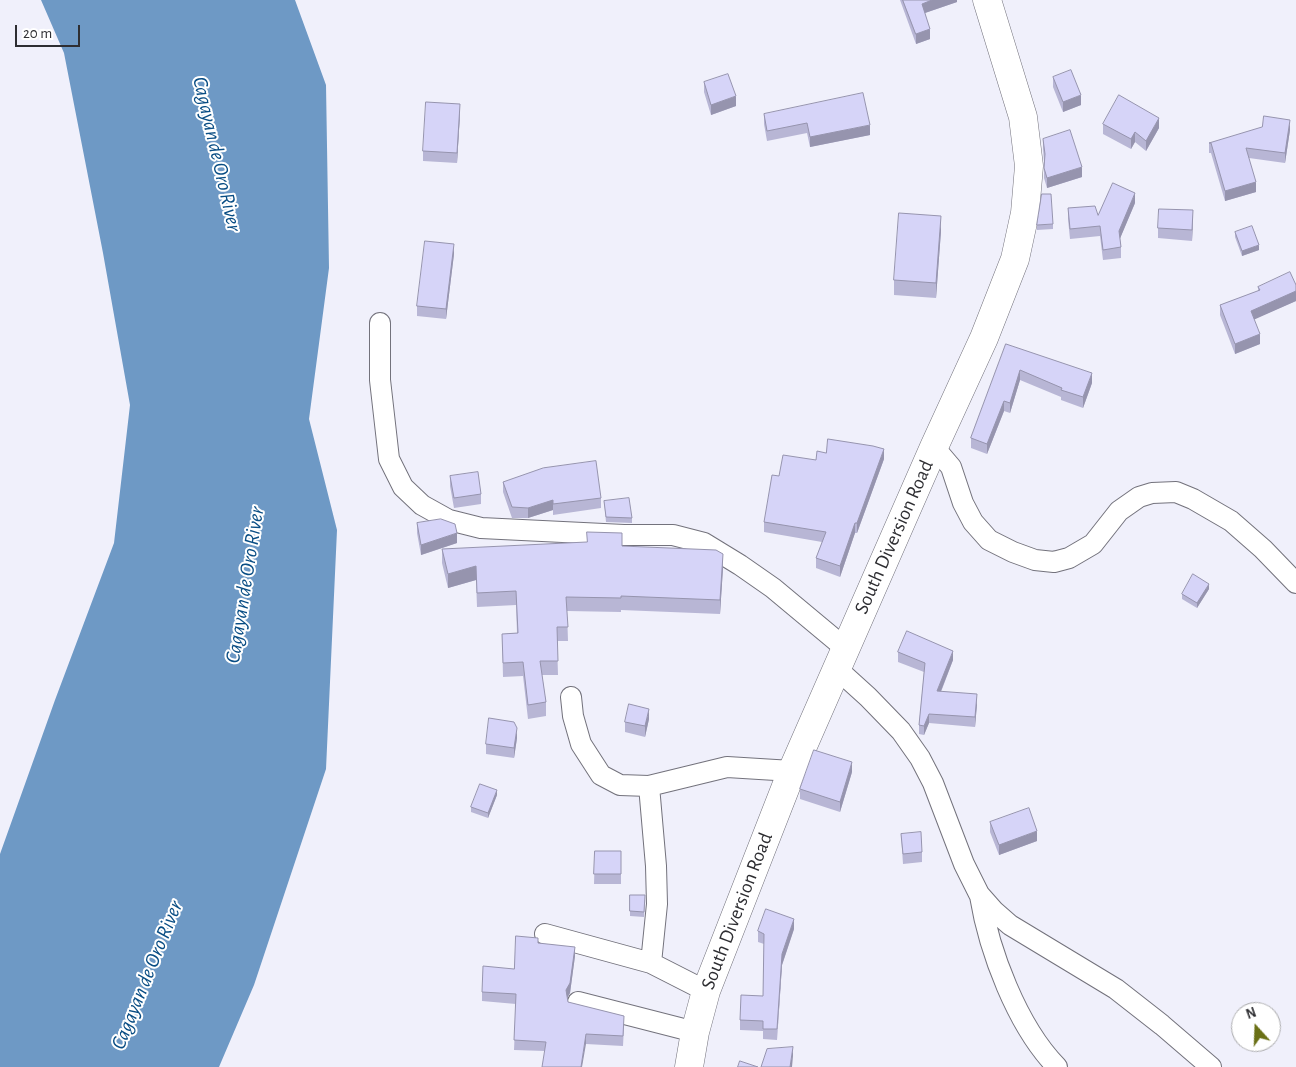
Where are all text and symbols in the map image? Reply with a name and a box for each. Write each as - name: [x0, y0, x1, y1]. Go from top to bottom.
- scale bar: [18, 15, 82, 47]
- text: 20 m: [23, 26, 52, 41]
- water label: Cagayan de Oro River: [187, 74, 247, 234]
- street label: South Diversion Road: [849, 456, 939, 618]
- water label: Cagayan de Oro River: [220, 505, 270, 665]
- street label: South Diversion Road: [696, 829, 778, 993]
- water label: Cagayan de Oro River: [106, 897, 188, 1053]
- north arrow: [1231, 1002, 1281, 1052]
- text: N: [1244, 1006, 1258, 1022]

